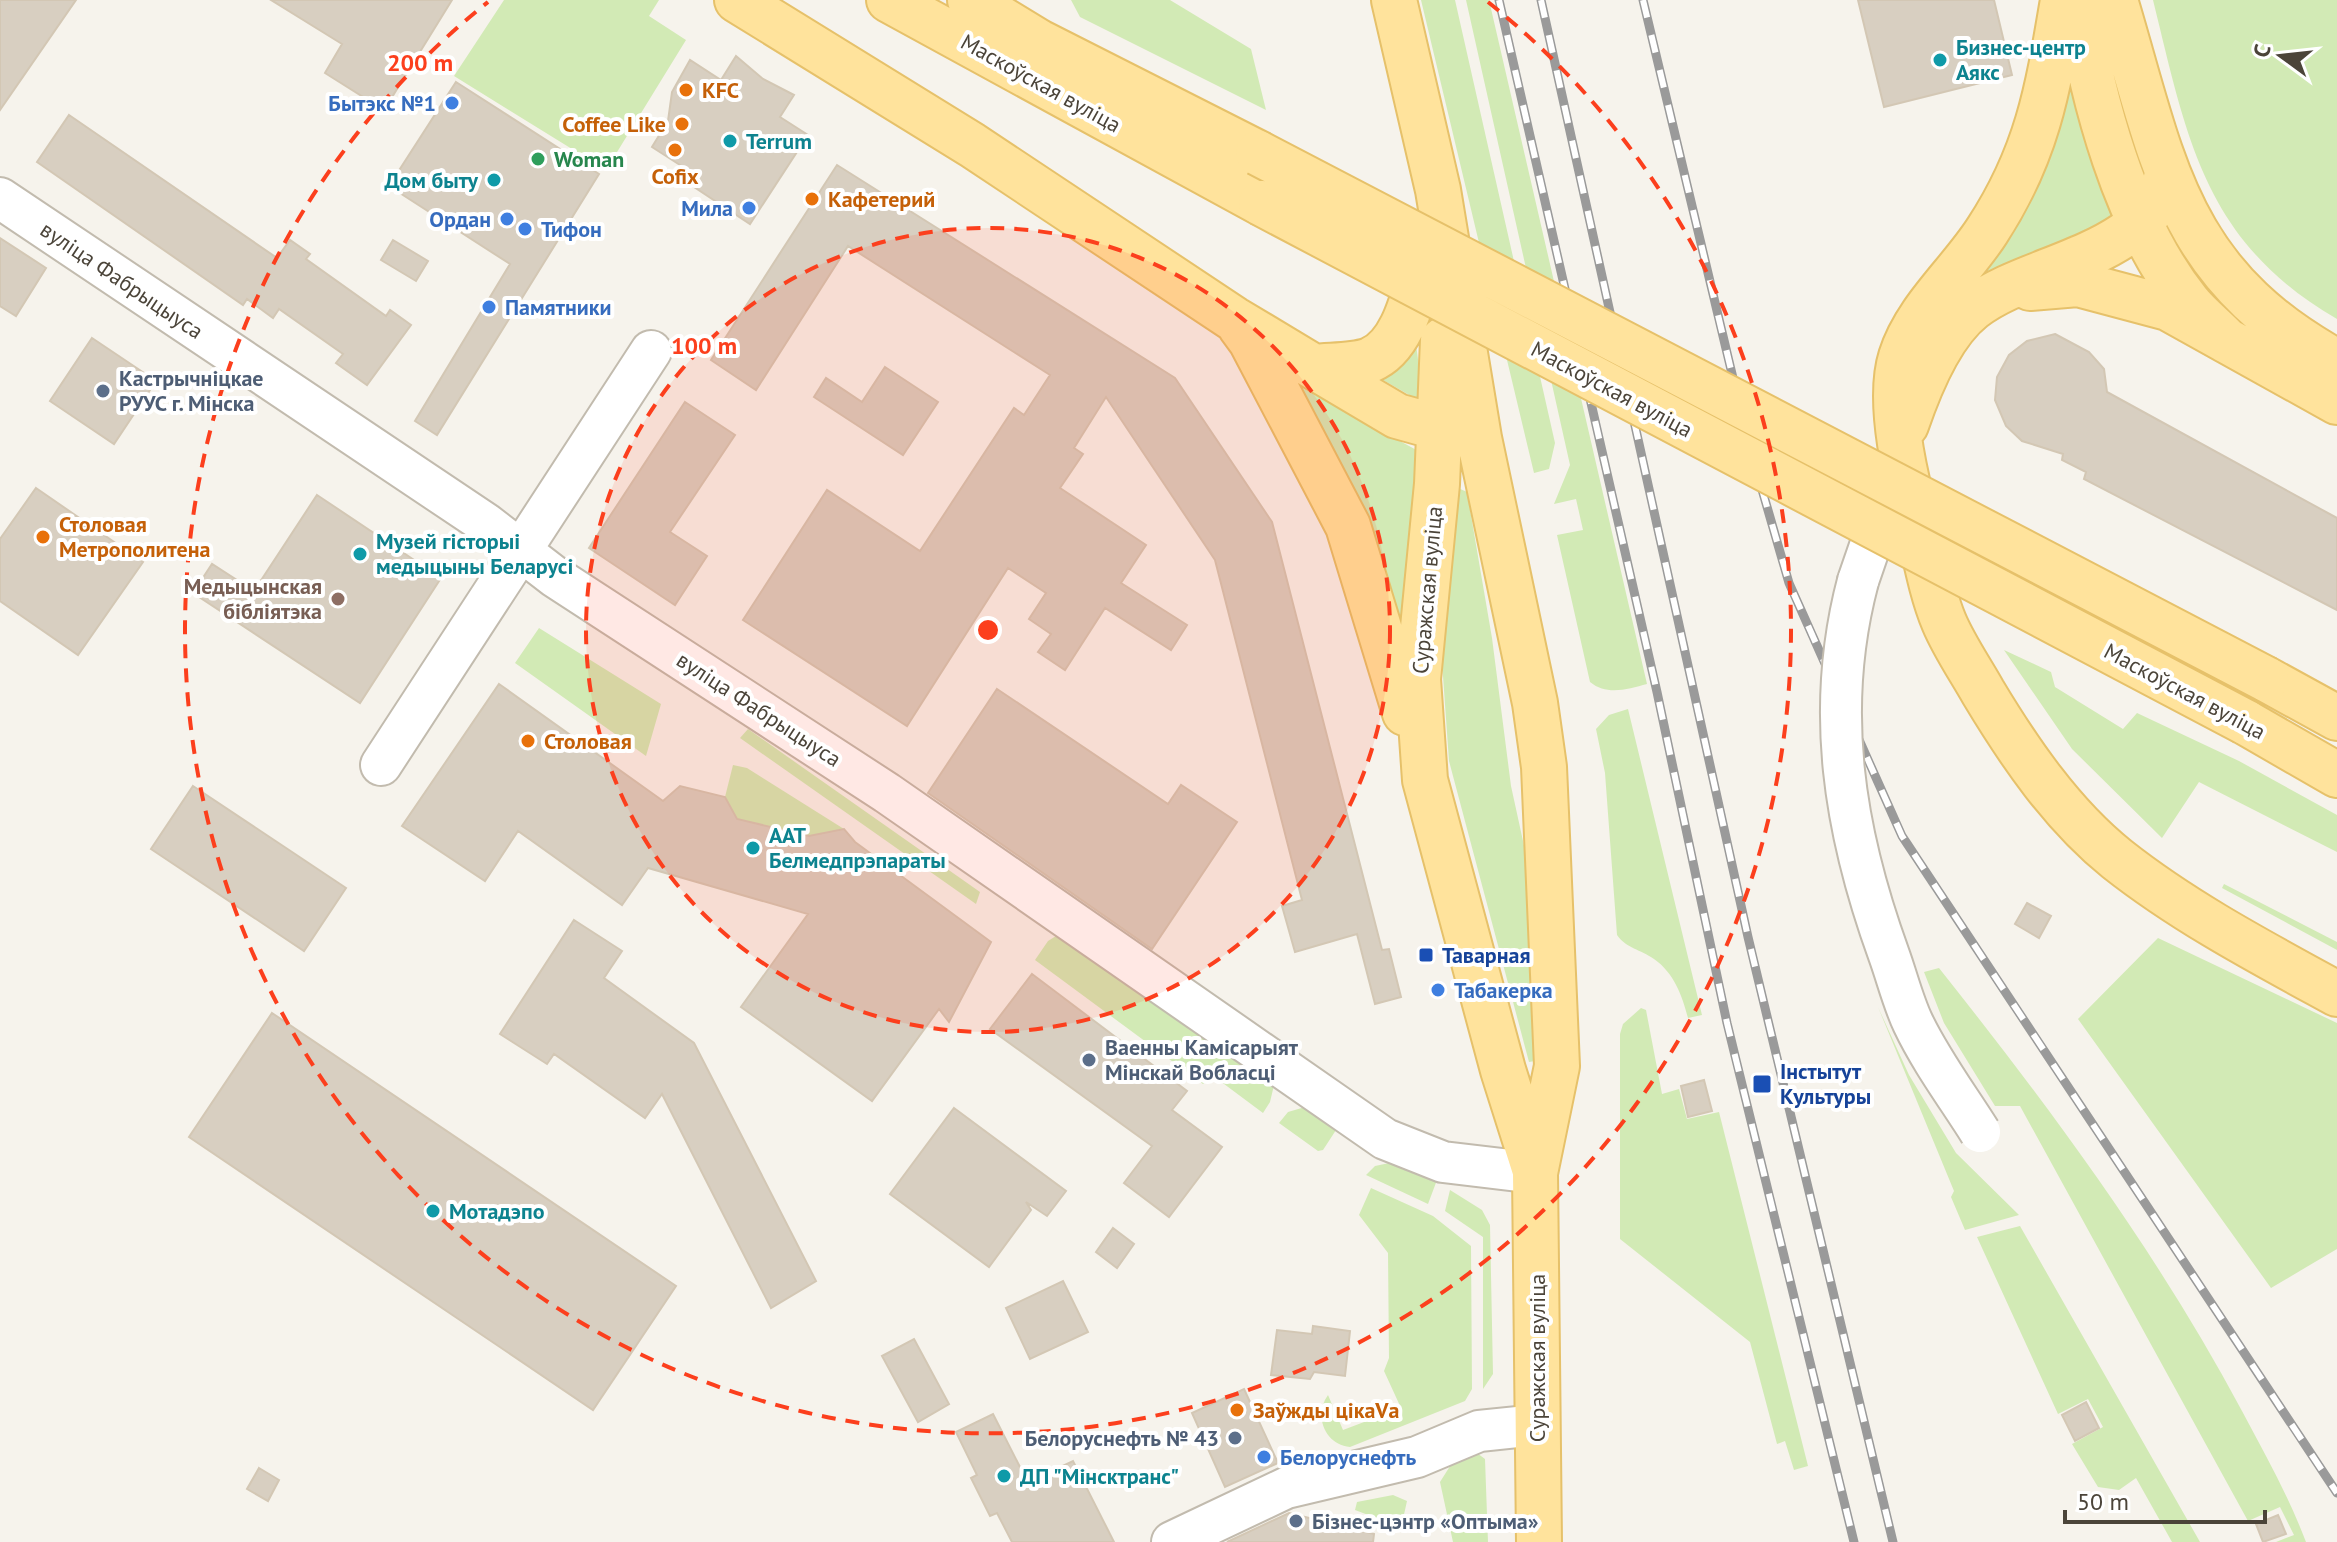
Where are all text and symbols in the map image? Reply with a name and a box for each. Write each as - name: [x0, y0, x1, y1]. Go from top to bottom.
- north arrow: [2241, 16, 2321, 96]
- street label: Маскоўская вуліца: [956, 27, 1126, 139]
- place label: Бизнес-центр Аякс: [1956, 33, 2086, 86]
- text: С: [2247, 41, 2277, 60]
- text: 200 m: [387, 47, 453, 78]
- marker: Бизнес-центр Аякс: [1931, 51, 1949, 69]
- place label: KFC: [702, 76, 739, 104]
- marker: KFC: [677, 81, 695, 99]
- place label: Бытэкс №1: [328, 89, 436, 117]
- marker: Бытэкс №1: [443, 94, 461, 112]
- place label: Coffee Like: [562, 110, 666, 138]
- marker: Coffee Like: [673, 115, 691, 133]
- place label: Terrum: [746, 127, 812, 155]
- marker: Terrum: [721, 132, 739, 150]
- marker: Cofix: [666, 141, 684, 159]
- place label: Woman: [554, 145, 624, 173]
- marker: Woman: [529, 150, 547, 168]
- place label: Cofix: [651, 162, 699, 190]
- place label: Дом быту: [385, 166, 478, 194]
- marker: Дом быту: [485, 171, 503, 189]
- place label: Кафетерий: [828, 185, 935, 213]
- marker: Кафетерий: [803, 190, 821, 208]
- place label: Мила: [681, 194, 733, 222]
- marker: Мила: [740, 199, 758, 217]
- place label: Ордан: [429, 205, 491, 233]
- marker: Ордан: [498, 210, 516, 228]
- street label: вуліца Фабрыцыуса: [35, 215, 209, 345]
- place label: Тифон: [541, 215, 602, 243]
- marker: Тифон: [516, 220, 534, 238]
- place label: Памятники: [505, 293, 611, 321]
- marker: Памятники: [480, 298, 498, 316]
- text: 100 m: [671, 330, 737, 361]
- street label: Маскоўская вуліца: [1527, 335, 1697, 443]
- place label: Кастрычніцкае РУУС г. Мінска: [119, 364, 264, 417]
- marker: Кастрычніцкае РУУС г. Мінска: [94, 382, 112, 400]
- street label: Суражская вуліца: [1406, 505, 1448, 675]
- place label: Столовая Метрополитена: [59, 510, 211, 563]
- place label: Музей гісторыі медыцыны Беларусі: [376, 527, 573, 580]
- marker: Столовая Метрополитена: [34, 528, 52, 546]
- marker: Музей гісторыі медыцыны Беларусі: [351, 545, 369, 563]
- place label: Медыцынская бібліятэка: [184, 572, 322, 625]
- marker: Медыцынская бібліятэка: [329, 590, 347, 608]
- centre of rings: [974, 616, 1002, 644]
- street label: Маскоўская вуліца: [2100, 637, 2270, 745]
- street label: вуліца Фабрыцыуса: [671, 645, 847, 773]
- place label: Столовая: [544, 727, 632, 755]
- marker: Столовая: [519, 732, 537, 750]
- place label: ААТ Белмедпрэпараты: [769, 821, 946, 874]
- marker: ААТ Белмедпрэпараты: [744, 839, 762, 857]
- place label: Таварная: [1442, 941, 1530, 969]
- marker: Таварная: [1417, 946, 1435, 964]
- place label: Табакерка: [1454, 976, 1553, 1004]
- marker: Табакерка: [1429, 981, 1447, 999]
- place label: Ваенны Камісарыят Мінскай Вобласці: [1105, 1033, 1299, 1086]
- marker: Ваенны Камісарыят Мінскай Вобласці: [1080, 1051, 1098, 1069]
- place label: Інстытут Культуры: [1780, 1057, 1871, 1110]
- marker: Інстытут Культуры: [1751, 1073, 1773, 1095]
- place label: Мотадэпо: [449, 1197, 545, 1225]
- marker: Мотадэпо: [424, 1202, 442, 1220]
- street label: Суражская вуліца: [1523, 1274, 1551, 1442]
- place label: Заўжды цікаVа: [1253, 1396, 1400, 1424]
- marker: Заўжды цікаVа: [1228, 1401, 1246, 1419]
- place label: Белоруснефть № 43: [1025, 1424, 1219, 1452]
- marker: Белоруснефть № 43: [1226, 1429, 1244, 1447]
- place label: Белоруснефть: [1280, 1443, 1416, 1471]
- marker: Белоруснефть: [1255, 1448, 1273, 1466]
- place label: ДП "Мінсктранс": [1020, 1462, 1179, 1490]
- marker: ДП "Мінсктранс": [995, 1467, 1013, 1485]
- scale bar: [2065, 1474, 2265, 1524]
- text: 50 m: [2077, 1486, 2129, 1517]
- place label: Бізнес-цэнтр «Оптыма»: [1312, 1507, 1539, 1535]
- marker: Бізнес-цэнтр «Оптыма»: [1287, 1512, 1305, 1530]

